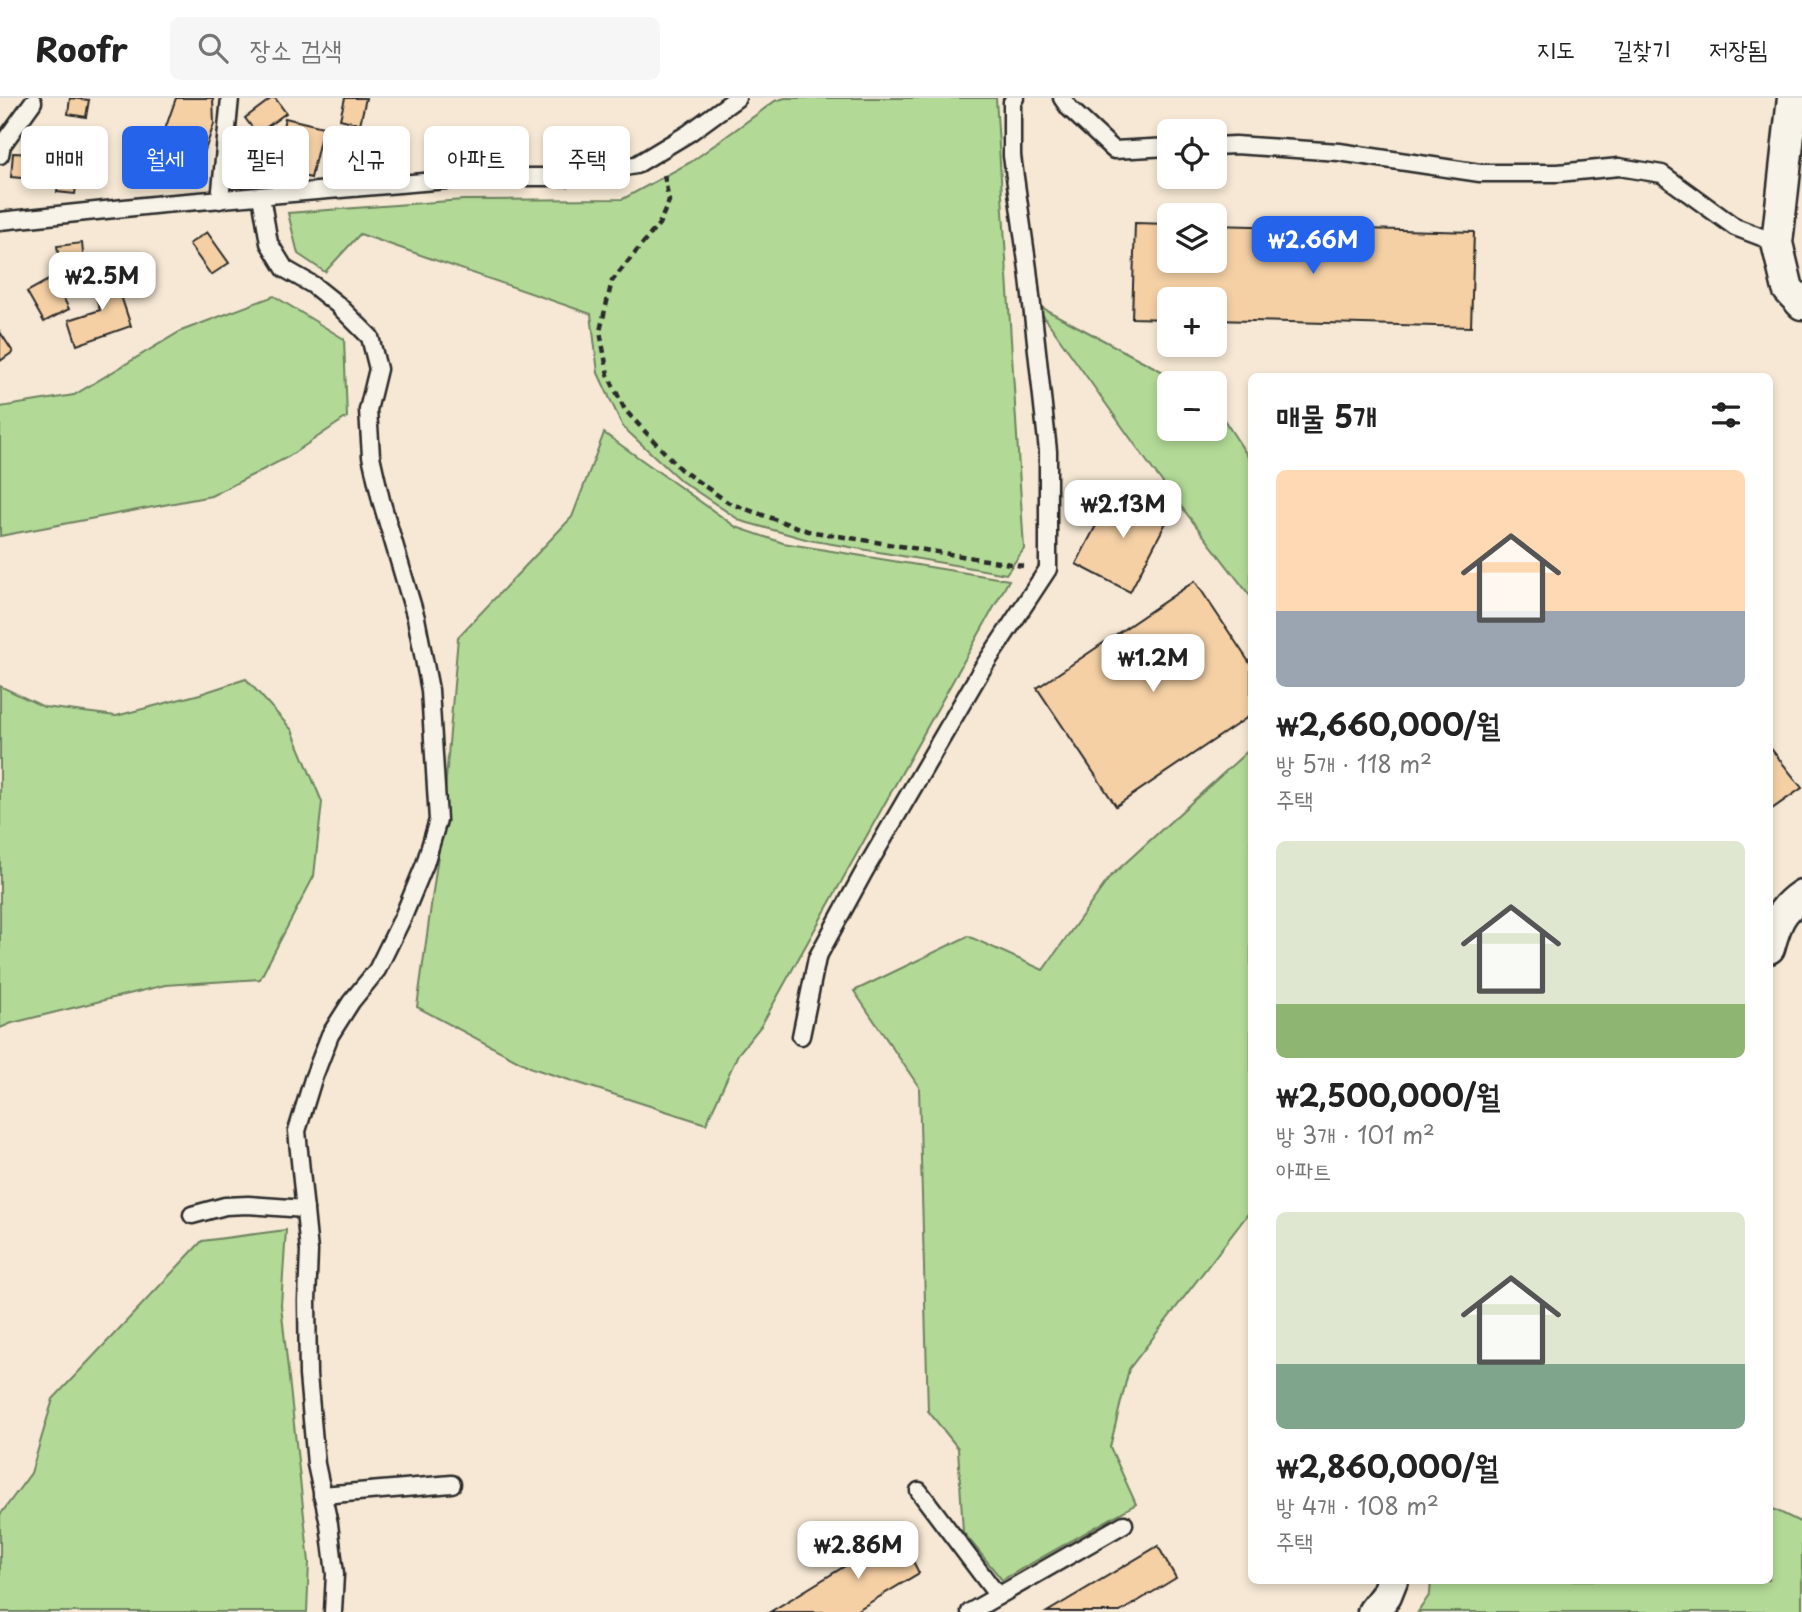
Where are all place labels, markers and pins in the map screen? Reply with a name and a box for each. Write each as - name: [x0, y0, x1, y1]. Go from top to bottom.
- pin: ₩2.66M: [1256, 216, 1370, 276]
- pin: ₩2.5M: [53, 252, 151, 312]
- pin: ₩2.13M: [1066, 480, 1180, 540]
- pin: ₩1.2M: [1104, 634, 1202, 694]
- pin: ₩2.86M: [801, 1522, 915, 1581]

